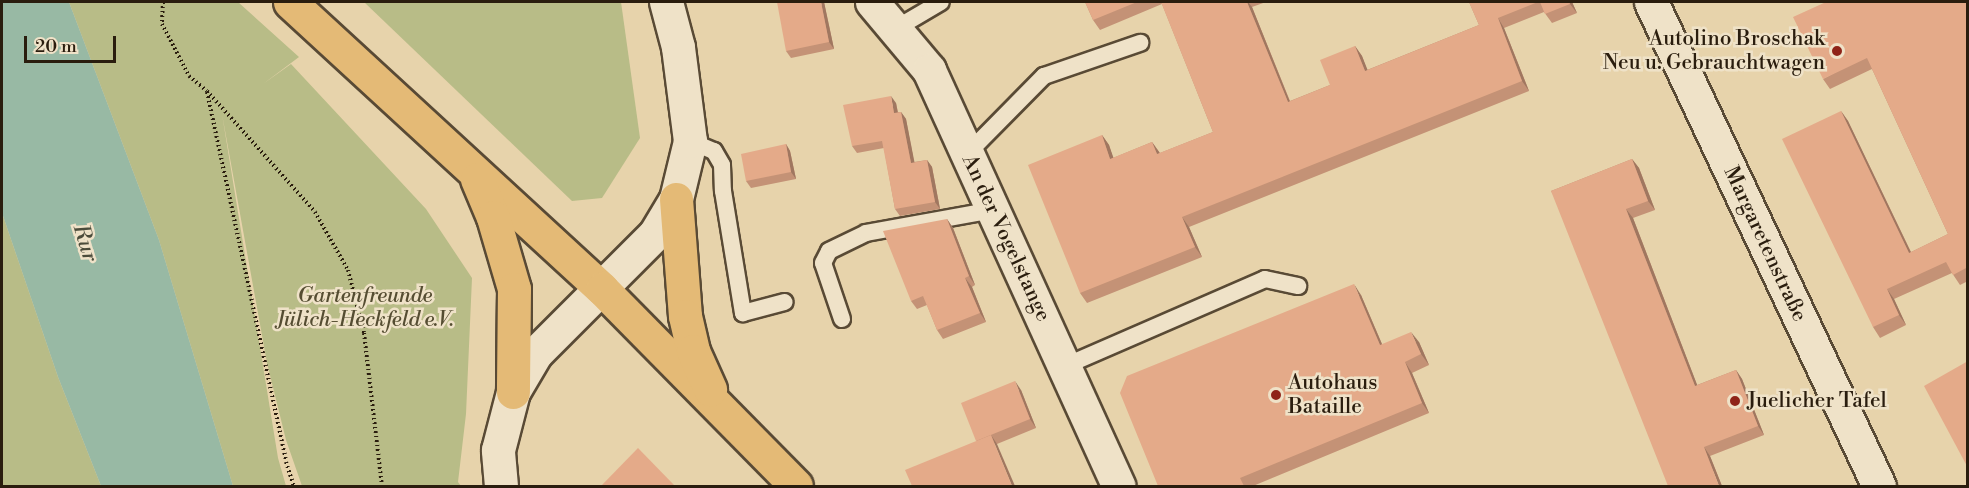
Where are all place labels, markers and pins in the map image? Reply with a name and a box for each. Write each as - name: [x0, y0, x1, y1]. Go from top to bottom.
- place label: Autolino Broschak Neu u. Gebrauchtwagen: [1603, 26, 1825, 76]
- marker: Autolino Broschak Neu u. Gebrauchtwagen: [1830, 44, 1844, 58]
- place label: Autohaus Bataille: [1288, 370, 1378, 420]
- marker: Autohaus Bataille: [1269, 388, 1283, 402]
- place label: Juelicher Tafel: [1747, 388, 1887, 414]
- marker: Juelicher Tafel: [1728, 394, 1742, 408]

